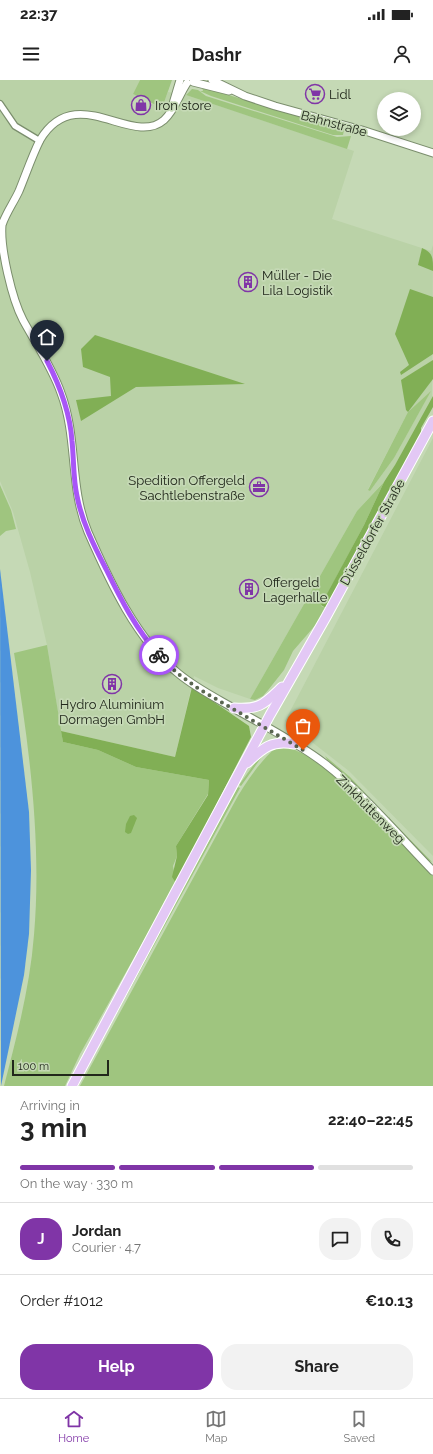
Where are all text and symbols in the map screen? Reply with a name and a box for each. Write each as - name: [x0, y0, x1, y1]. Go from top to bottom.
- text: 22:37: [20, 5, 57, 23]
- icon: menu: [20, 43, 42, 65]
- icon: person: [391, 43, 413, 65]
- text: Dashr: [192, 44, 241, 65]
- supermarket icon: Lidl: [304, 83, 326, 105]
- place label: Lidl: [329, 87, 351, 102]
- map controls: [377, 92, 421, 136]
- button: layers: [377, 92, 421, 136]
- shop icon: Iron store: [130, 94, 152, 116]
- place label: Iron store: [155, 98, 212, 113]
- street label: Bahnstraße: [299, 107, 369, 140]
- place label: Müller - Die Lila Logistik: [262, 268, 333, 298]
- building icon: Müller - Die Lila Logistik: [237, 271, 259, 293]
- pin: [30, 320, 64, 361]
- icon: home: [36, 326, 58, 348]
- place label: Spedition Offergeld Sachtlebenstraße: [128, 473, 245, 503]
- office icon: Spedition Offergeld Sachtlebenstraße: [248, 476, 270, 498]
- street label: Düsseldorfer Straße: [337, 476, 408, 588]
- place label: Offergeld Lagerhalle: [263, 575, 328, 605]
- building icon: Offergeld Lagerhalle: [238, 578, 260, 600]
- courier: [139, 635, 179, 675]
- icon: bike: [148, 644, 170, 666]
- building icon: Hydro Aluminium Dormagen GmbH: [101, 673, 123, 695]
- place label: Hydro Aluminium Dormagen GmbH: [59, 697, 165, 727]
- pin: [286, 709, 320, 750]
- icon: bag: [292, 715, 314, 737]
- street label: Zinkhüttenweg: [333, 772, 408, 847]
- scale bar: [12, 1058, 109, 1077]
- text: 100 m: [18, 1060, 49, 1073]
- text: Arriving in: [20, 1098, 80, 1113]
- text: 22:40–22:45: [328, 1111, 413, 1129]
- text: 3 min: [20, 1113, 87, 1143]
- text: On the way · 330 m: [20, 1176, 133, 1191]
- button: chat: [319, 1218, 361, 1260]
- button: phone: [371, 1218, 413, 1260]
- text: Jordan: [72, 1222, 121, 1240]
- text: J: [37, 1230, 45, 1248]
- text: Courier · 4.7: [72, 1240, 141, 1255]
- text: Order #1012: [20, 1292, 103, 1310]
- text: €10.13: [365, 1292, 413, 1310]
- button: Help: [20, 1344, 213, 1390]
- button: Share: [221, 1344, 413, 1390]
- tab: Home: [58, 1408, 89, 1445]
- tab: Map: [205, 1408, 228, 1445]
- tab: Saved: [344, 1408, 375, 1445]

